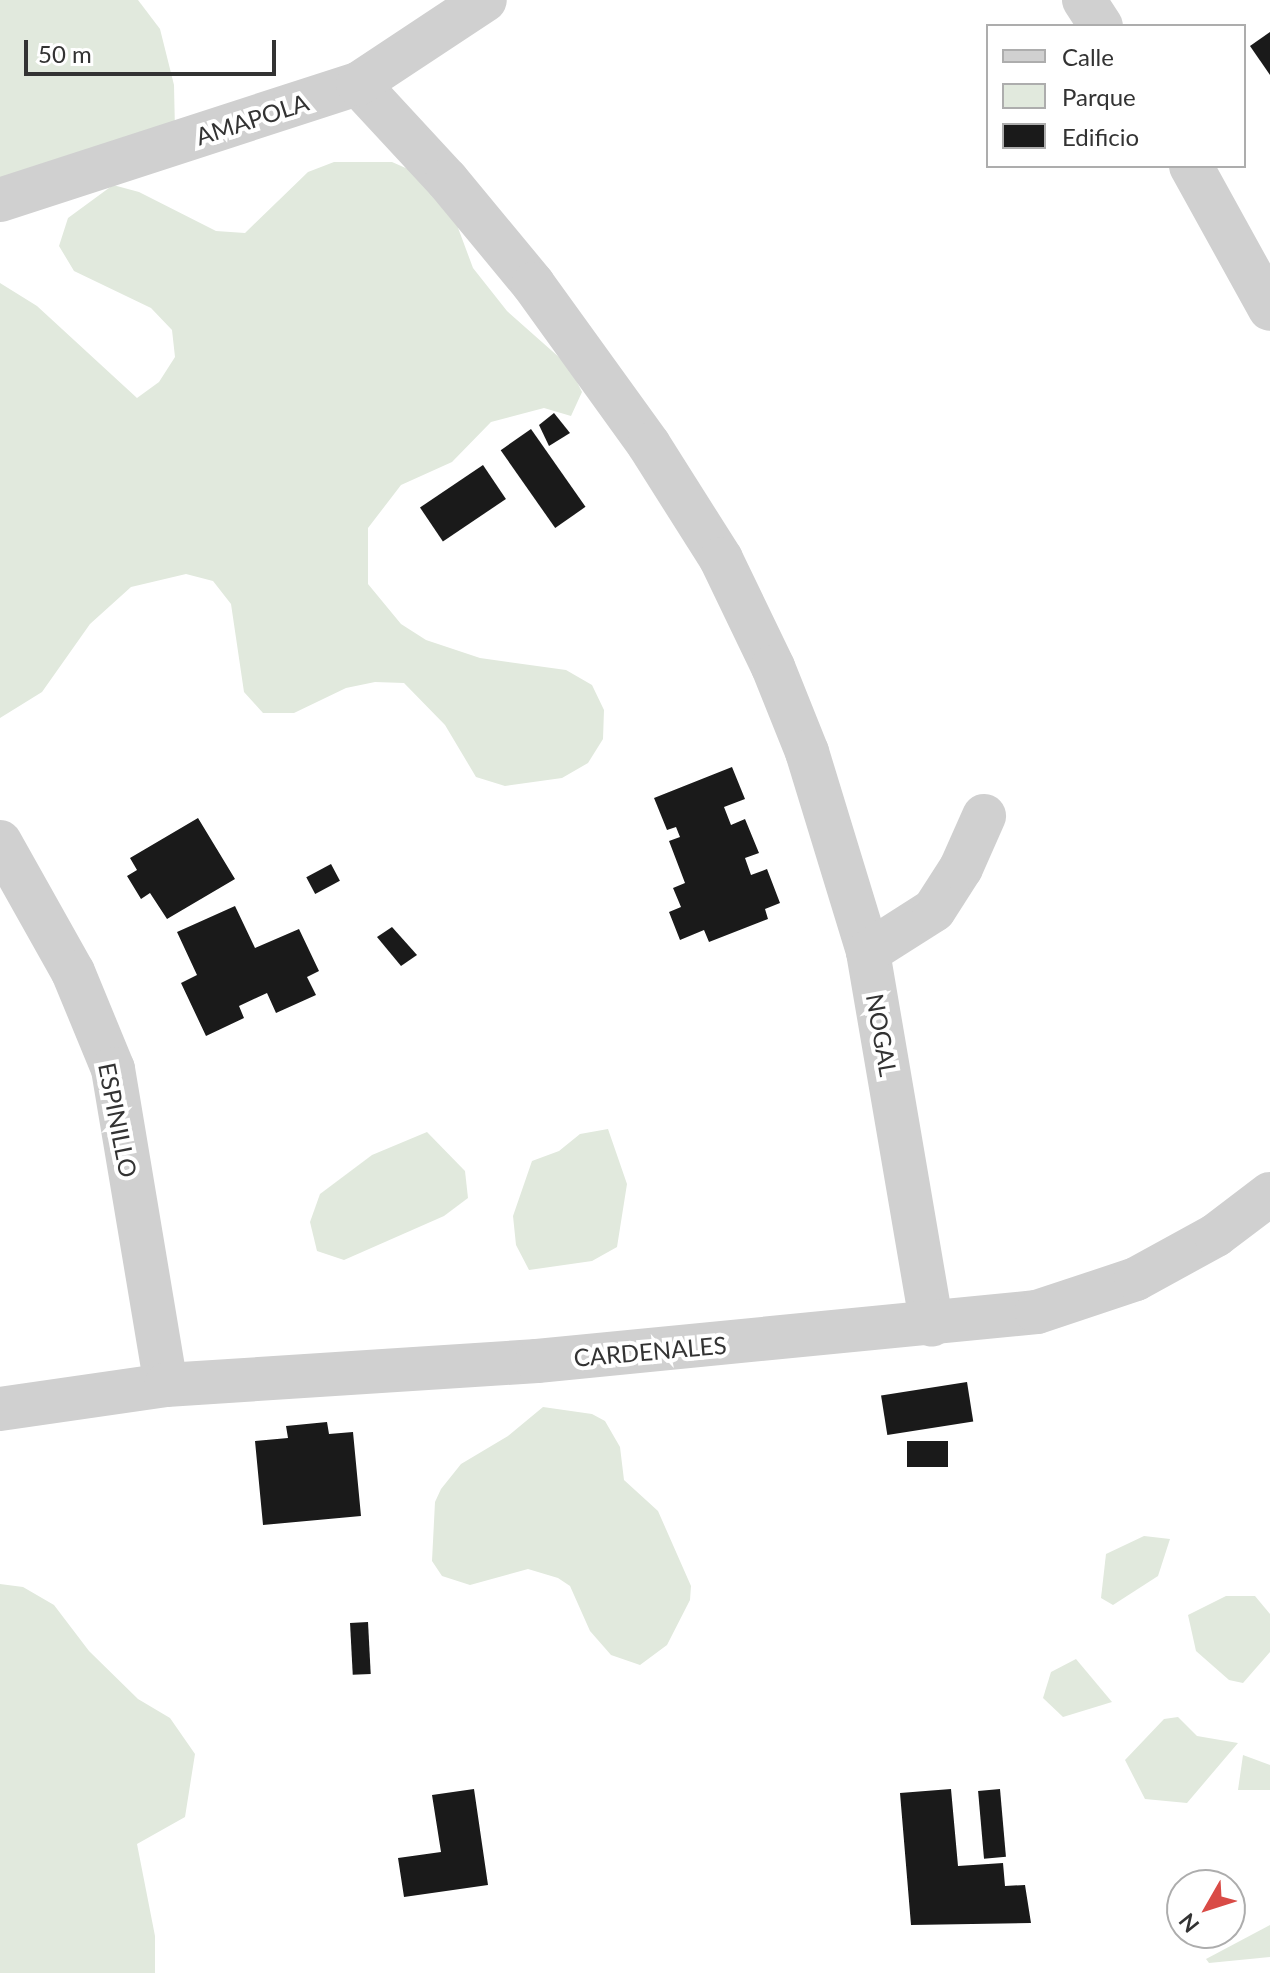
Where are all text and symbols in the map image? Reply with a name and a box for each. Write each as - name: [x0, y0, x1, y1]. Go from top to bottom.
- scale bar: [28, 24, 280, 74]
- legend: [986, 24, 1246, 168]
- text: 50 m: [38, 39, 92, 68]
- text: Calle: [1062, 42, 1114, 71]
- text: Parque: [1062, 82, 1136, 111]
- street label: AMAPOLA: [192, 87, 312, 151]
- text: Edificio: [1062, 122, 1139, 151]
- street label: NOGAL: [861, 991, 903, 1079]
- street label: ESPINILLO: [93, 1060, 143, 1180]
- street label: CARDENALES: [572, 1330, 728, 1372]
- north arrow: [1166, 1869, 1246, 1949]
- text: N: [1173, 1908, 1204, 1938]

